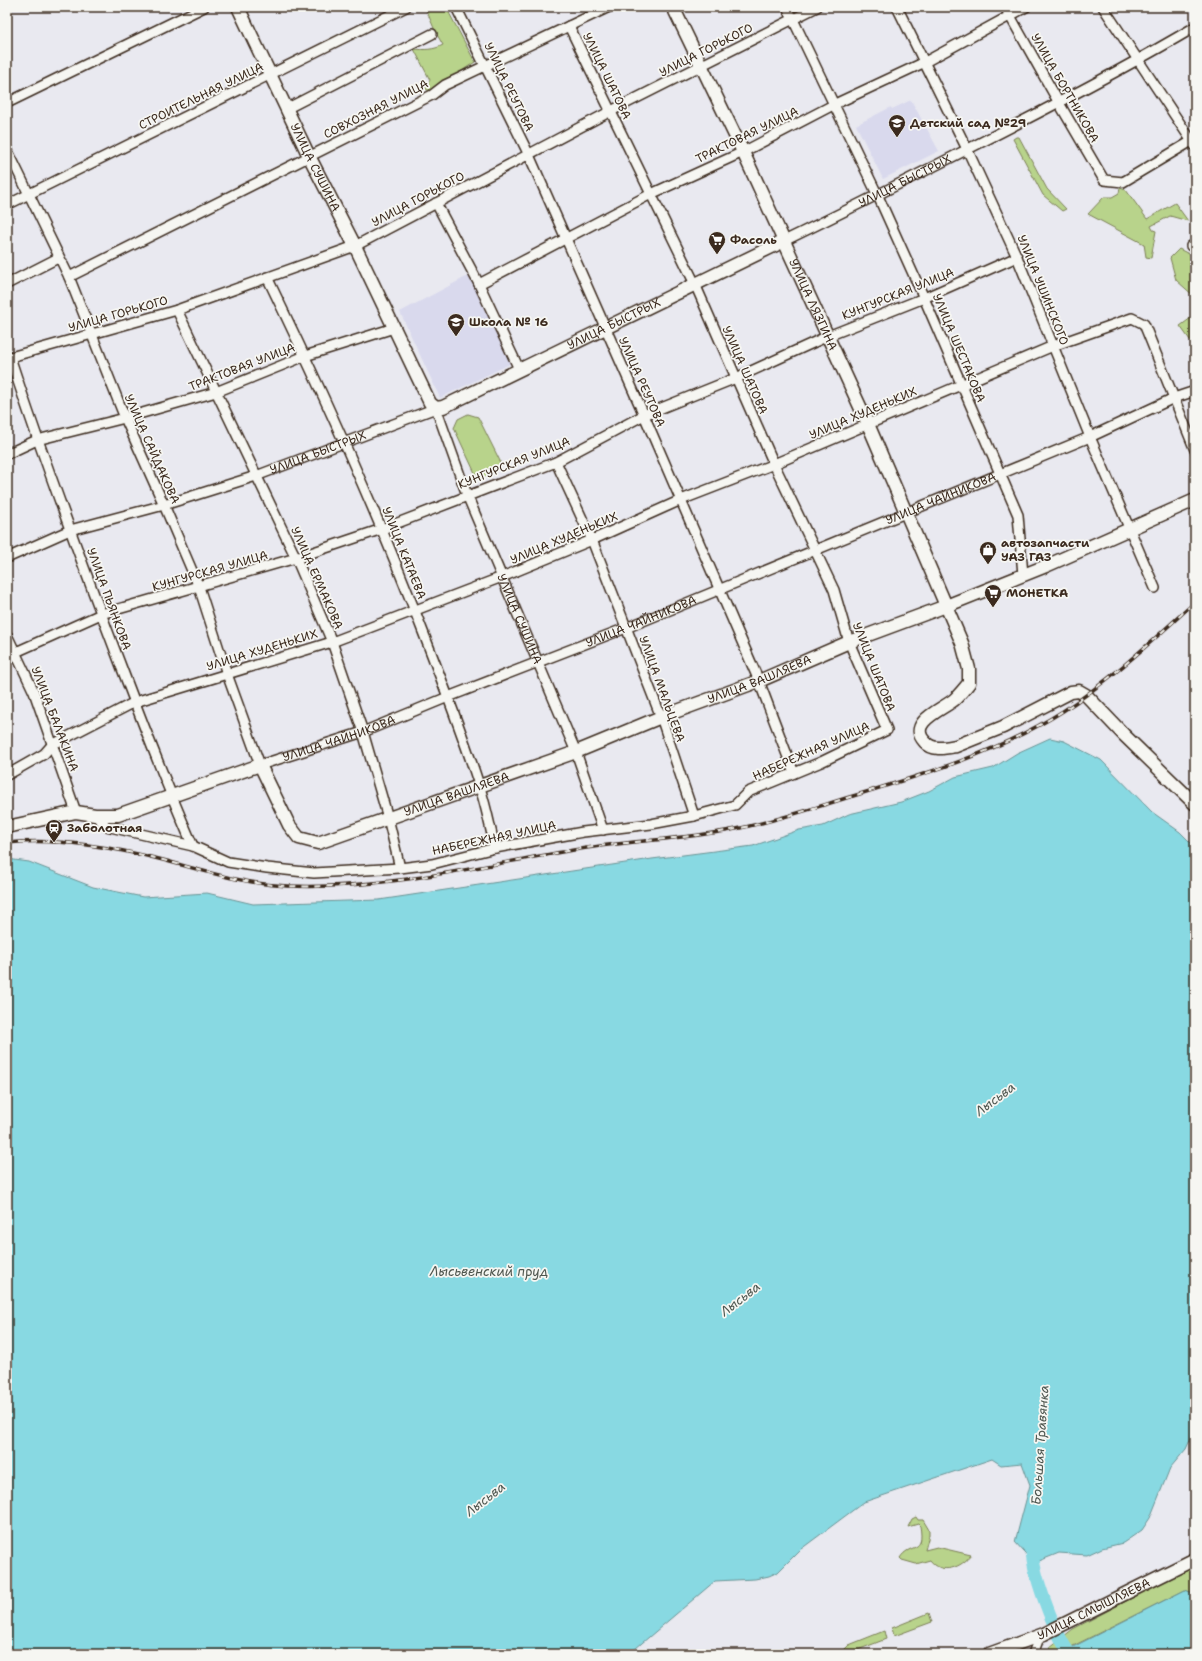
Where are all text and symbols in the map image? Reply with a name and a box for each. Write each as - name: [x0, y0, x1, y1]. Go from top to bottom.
- street label: УЛИЦА ГОРЬКОГО: [657, 20, 755, 80]
- street label: УЛИЦА ШАТОВА: [579, 30, 635, 122]
- street label: УЛИЦА БОРТНИКОВА: [1027, 30, 1103, 146]
- street label: УЛИЦА РЕУТОВА: [481, 40, 538, 134]
- street label: СТРОИТЕЛЬНАЯ УЛИЦА: [136, 59, 266, 133]
- street label: СОВХОЗНАЯ УЛИЦА: [321, 75, 431, 142]
- street label: ТРАКТОВАЯ УЛИЦА: [693, 103, 801, 167]
- school or university icon: Детский сад №29: [887, 113, 907, 138]
- place label: Детский сад №29: [910, 115, 1026, 131]
- street label: УЛИЦА СУШИНА: [287, 121, 344, 214]
- street label: УЛИЦА БЫСТРЫХ: [856, 151, 954, 211]
- street label: УЛИЦА ГОРЬКОГО: [369, 168, 467, 230]
- supermarket icon: Фасоль: [707, 230, 727, 255]
- place label: Фасоль: [730, 232, 777, 248]
- street label: УЛИЦА УШИНСКОГО: [1014, 232, 1072, 348]
- street label: УЛИЦА ЛЯЗГИНА: [785, 256, 841, 353]
- street label: КУНГУРСКАЯ УЛИЦА: [840, 264, 957, 324]
- street label: УЛИЦА ШЕСТАКОВА: [929, 291, 989, 405]
- street label: УЛИЦА ГОРЬКОГО: [66, 292, 170, 336]
- street label: УЛИЦА БЫСТРЫХ: [565, 294, 663, 353]
- school or university icon: Школа № 16: [446, 312, 466, 337]
- place label: Школа № 16: [469, 314, 548, 330]
- street label: УЛИЦА ШАТОВА: [718, 323, 772, 417]
- street label: УЛИЦА РЕУТОВА: [615, 334, 669, 430]
- street label: ТРАКТОВАЯ УЛИЦА: [187, 339, 298, 395]
- street label: УЛИЦА ХУДЕНЬКИХ: [807, 383, 919, 443]
- street label: УЛИЦА САЙДАКОВА: [121, 392, 184, 507]
- street label: УЛИЦА БЫСТРЫХ: [268, 427, 369, 478]
- street label: КУНГУРСКАЯ УЛИЦА: [456, 433, 573, 493]
- street label: УЛИЦА ЧАЙНИКОВА: [883, 468, 999, 528]
- street label: УЛИЦА КАТАЕВА: [378, 505, 430, 602]
- street label: УЛИЦА ХУДЕНЬКИХ: [508, 508, 620, 568]
- street label: УЛИЦА ЕРМАКОВА: [287, 524, 347, 632]
- place label: автозапчасти УАЗ ГАЗ: [1001, 535, 1090, 565]
- shop icon: автозапчасти УАЗ ГАЗ: [978, 540, 998, 565]
- street label: УЛИЦА ПЬЯНКОВА: [83, 546, 135, 653]
- street label: КУНГУРСКАЯ УЛИЦА: [150, 547, 270, 595]
- street label: УЛИЦА СУШИНА: [493, 571, 546, 667]
- supermarket icon: МОНЕТКА: [983, 583, 1003, 608]
- place label: МОНЕТКА: [1006, 585, 1068, 601]
- street label: УЛИЦА ЧАЙНИКОВА: [583, 592, 699, 651]
- street label: УЛИЦА ШАТОВА: [849, 620, 899, 714]
- street label: УЛИЦА ХУДЕНЬКИХ: [205, 625, 320, 675]
- street label: УЛИЦА МАЛЬЦЕВА: [635, 634, 689, 745]
- street label: УЛИЦА ВАШЛЯЕВА: [705, 651, 814, 707]
- street label: УЛИЦА БАЛАКИНА: [28, 664, 83, 774]
- street label: УЛИЦА ЧАЙНИКОВА: [281, 711, 398, 765]
- street label: НАБЕРЕЖНАЯ УЛИЦА: [750, 718, 872, 784]
- street label: УЛИЦА ВАШЛЯЕВА: [402, 768, 512, 820]
- street label: НАБЕРЕЖНАЯ УЛИЦА: [430, 817, 558, 859]
- station icon: Заболотная: [44, 818, 64, 843]
- place label: Заболотная: [67, 820, 142, 836]
- water label: Лысьва: [971, 1078, 1019, 1120]
- water label: Лысьвенский пруд: [429, 1263, 548, 1280]
- water label: Лысьва: [716, 1278, 763, 1321]
- water label: Большая Травянка: [1027, 1384, 1053, 1506]
- water label: Лысьва: [461, 1478, 508, 1521]
- street label: УЛИЦА СМЫШЛЯЕВА: [1035, 1574, 1153, 1644]

